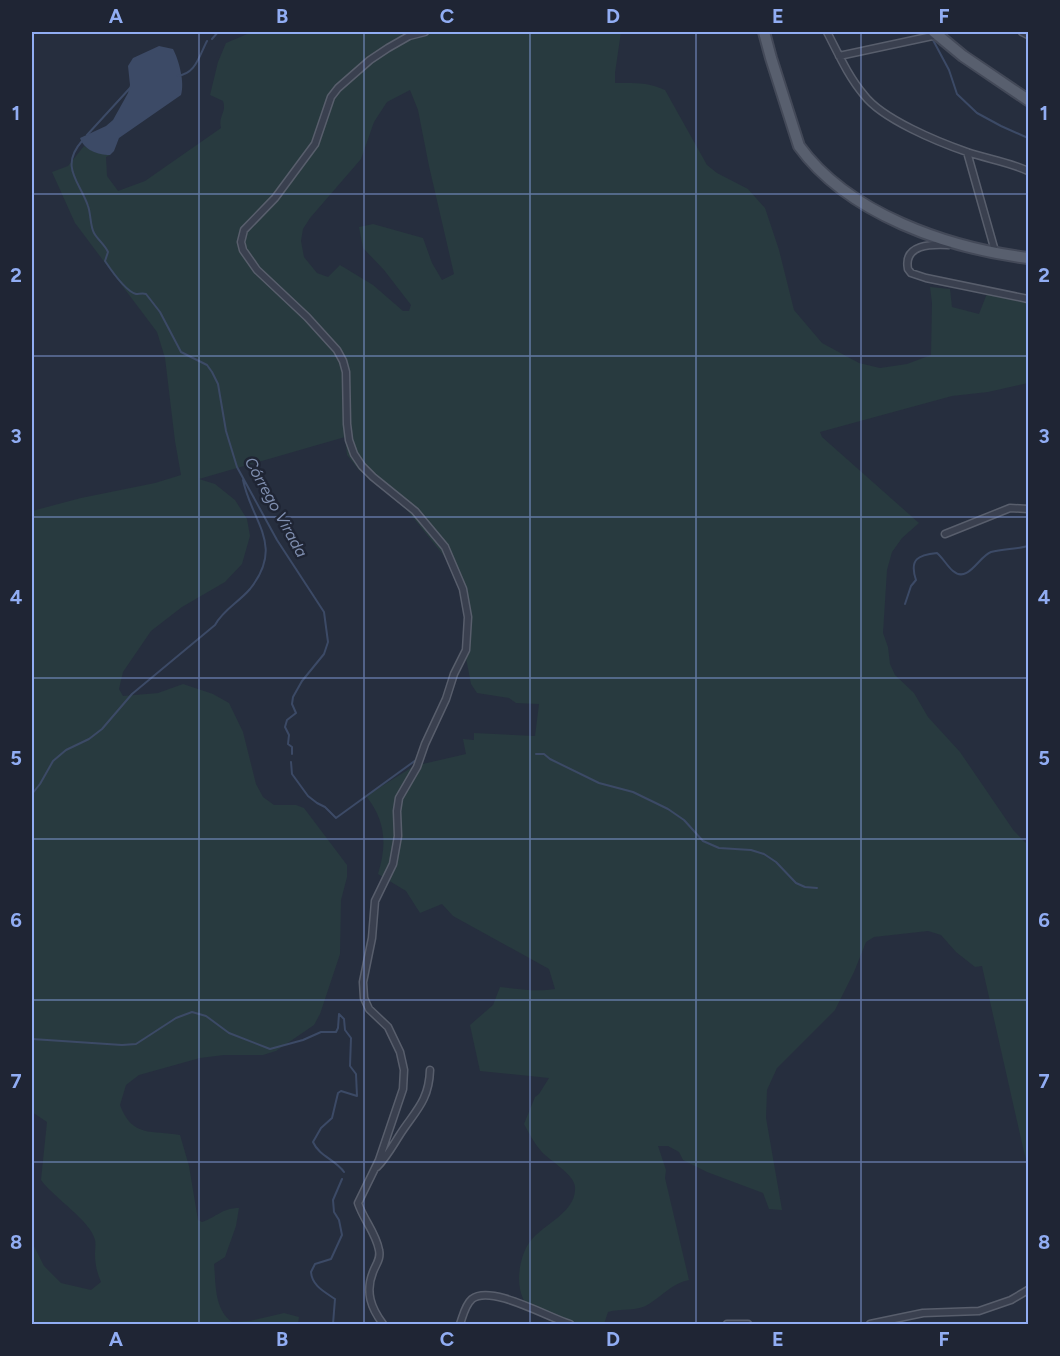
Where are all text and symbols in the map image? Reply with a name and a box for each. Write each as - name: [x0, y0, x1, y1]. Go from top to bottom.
- text: A: [109, 4, 124, 28]
- text: B: [276, 4, 288, 28]
- text: C: [440, 4, 454, 28]
- text: D: [606, 4, 620, 28]
- text: E: [772, 4, 784, 28]
- text: F: [938, 4, 950, 28]
- text: 1: [12, 101, 20, 125]
- text: 1: [1040, 101, 1048, 125]
- text: 2: [10, 263, 22, 287]
- text: 2: [1038, 263, 1050, 287]
- text: 3: [10, 424, 22, 448]
- text: 3: [1038, 424, 1050, 448]
- water label: Córrego Virada: [241, 454, 311, 560]
- text: 4: [10, 585, 23, 609]
- text: 4: [1038, 585, 1051, 609]
- text: 5: [10, 746, 22, 770]
- text: 5: [1038, 746, 1050, 770]
- text: 6: [10, 908, 22, 932]
- text: 6: [1038, 908, 1050, 932]
- text: 7: [10, 1069, 22, 1093]
- text: 7: [1038, 1069, 1050, 1093]
- text: 8: [10, 1230, 22, 1254]
- text: 8: [1038, 1230, 1050, 1254]
- text: A: [109, 1327, 124, 1351]
- text: B: [276, 1327, 288, 1351]
- text: C: [440, 1327, 454, 1351]
- text: D: [606, 1327, 620, 1351]
- text: E: [772, 1327, 784, 1351]
- text: F: [938, 1327, 950, 1351]

